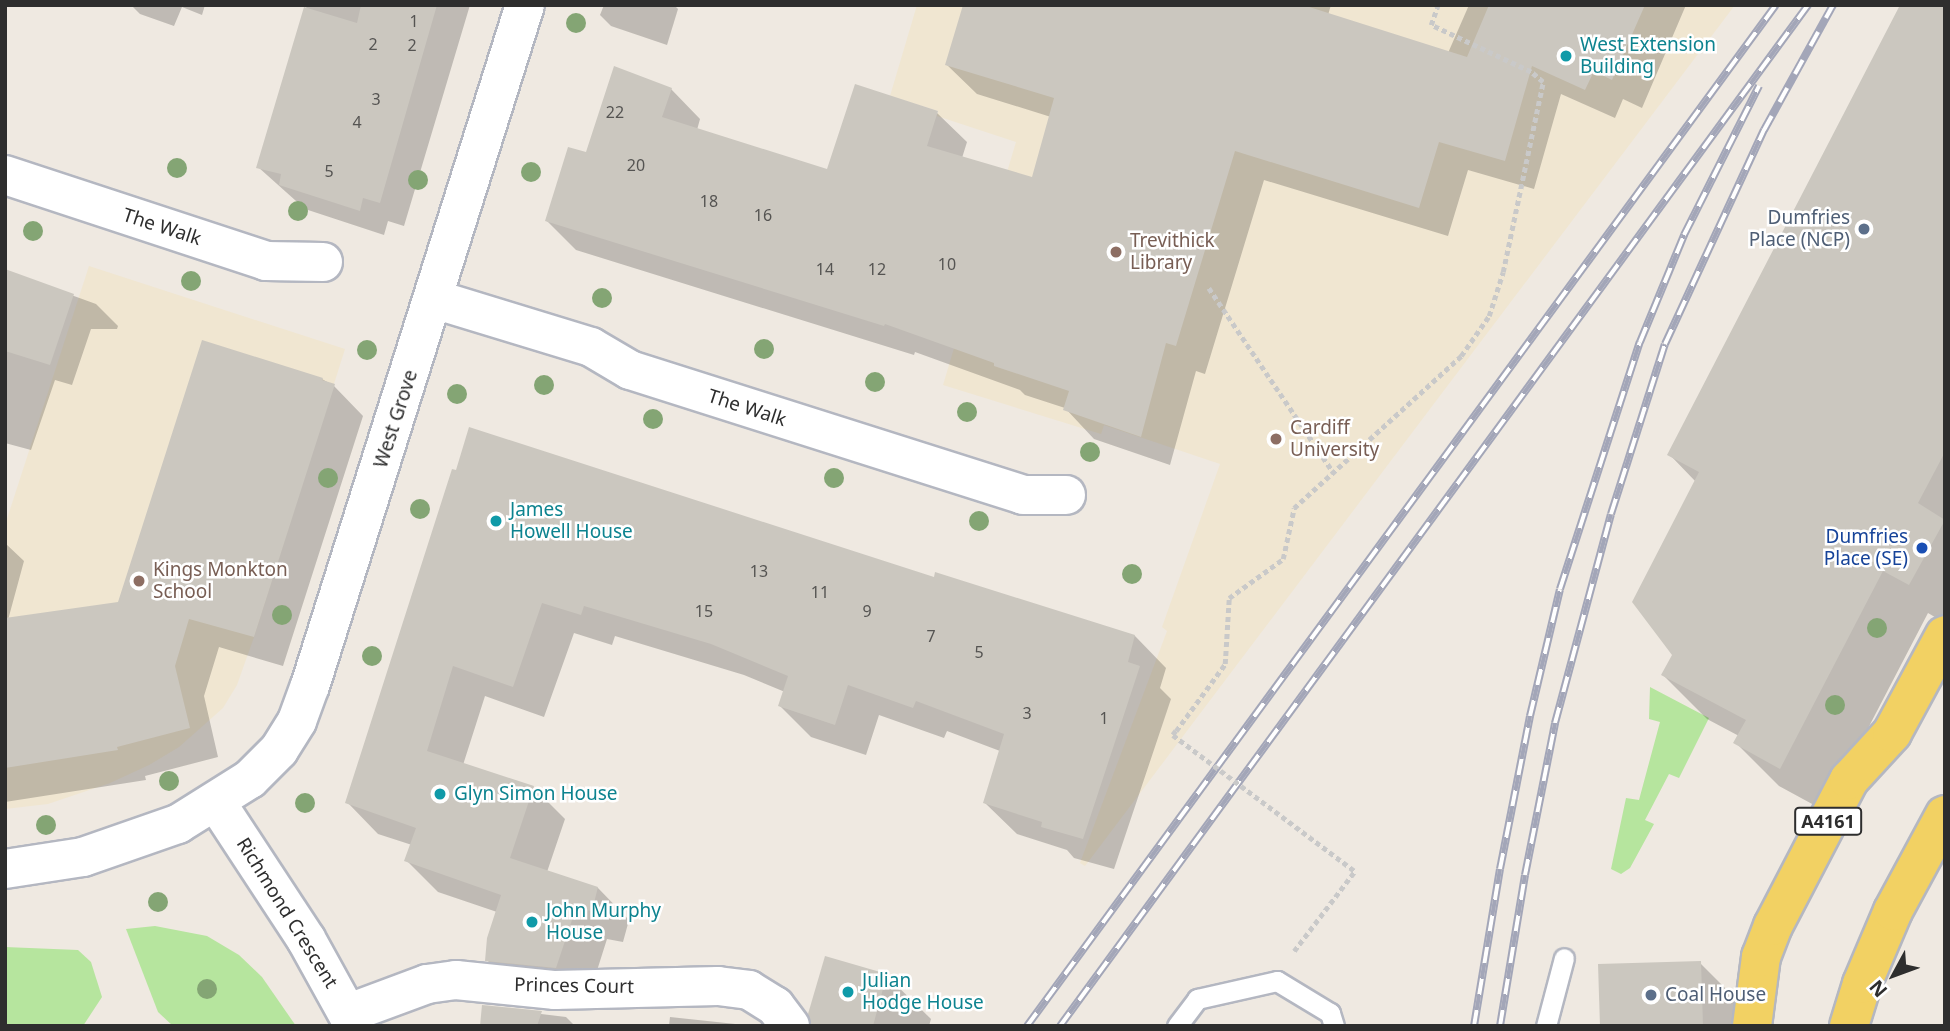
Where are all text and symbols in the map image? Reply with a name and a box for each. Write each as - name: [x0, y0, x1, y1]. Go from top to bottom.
- house number: 1: [409, 11, 419, 31]
- house number: 2: [368, 34, 378, 54]
- place label: West Extension Building: [1580, 34, 1716, 78]
- house number: 2: [407, 35, 417, 55]
- marker: West Extension Building: [1558, 48, 1574, 64]
- house number: 3: [371, 89, 381, 109]
- house number: 22: [606, 102, 624, 122]
- house number: 4: [352, 112, 362, 132]
- house number: 20: [627, 155, 645, 175]
- house number: 5: [324, 161, 334, 181]
- house number: 18: [700, 191, 718, 211]
- street label: The Walk: [120, 204, 204, 250]
- house number: 16: [754, 205, 772, 225]
- place label: Dumfries Place (NCP): [1749, 207, 1850, 251]
- marker: Dumfries Place (NCP): [1856, 221, 1872, 237]
- place label: Trevithick Library: [1130, 230, 1215, 274]
- marker: Trevithick Library: [1108, 244, 1124, 260]
- house number: 10: [938, 254, 956, 274]
- house number: 14: [816, 259, 834, 279]
- house number: 12: [868, 259, 886, 279]
- street label: West Grove: [369, 367, 423, 471]
- street label: The Walk: [705, 385, 789, 431]
- place label: Cardiff University: [1290, 417, 1379, 461]
- marker: Cardiff University: [1268, 431, 1284, 447]
- place label: James Howell House: [510, 499, 633, 543]
- marker: James Howell House: [488, 513, 504, 529]
- place label: Dumfries Place (SE): [1824, 526, 1908, 570]
- marker: Dumfries Place (SE): [1914, 540, 1930, 556]
- place label: Kings Monkton School: [153, 559, 288, 603]
- house number: 13: [750, 561, 768, 581]
- marker: Kings Monkton School: [131, 573, 147, 589]
- house number: 11: [811, 582, 829, 602]
- house number: 15: [695, 601, 713, 621]
- house number: 9: [862, 601, 872, 621]
- house number: 7: [926, 626, 936, 646]
- house number: 5: [974, 642, 984, 662]
- house number: 3: [1022, 703, 1032, 723]
- house number: 1: [1099, 708, 1109, 728]
- place label: Glyn Simon House: [454, 783, 618, 805]
- marker: Glyn Simon House: [432, 786, 448, 802]
- road number: A4161: [1793, 806, 1863, 836]
- street label: Richmond Crescent: [232, 834, 342, 992]
- place label: John Murphy House: [546, 900, 661, 944]
- marker: John Murphy House: [524, 914, 540, 930]
- north arrow: [1859, 940, 1929, 1010]
- place label: Julian Hodge House: [862, 970, 984, 1014]
- street label: Princes Court: [514, 974, 634, 998]
- text: N: [1863, 974, 1893, 1003]
- marker: Julian Hodge House: [840, 984, 856, 1000]
- place label: Coal House: [1665, 984, 1766, 1006]
- marker: Coal House: [1643, 987, 1659, 1003]

